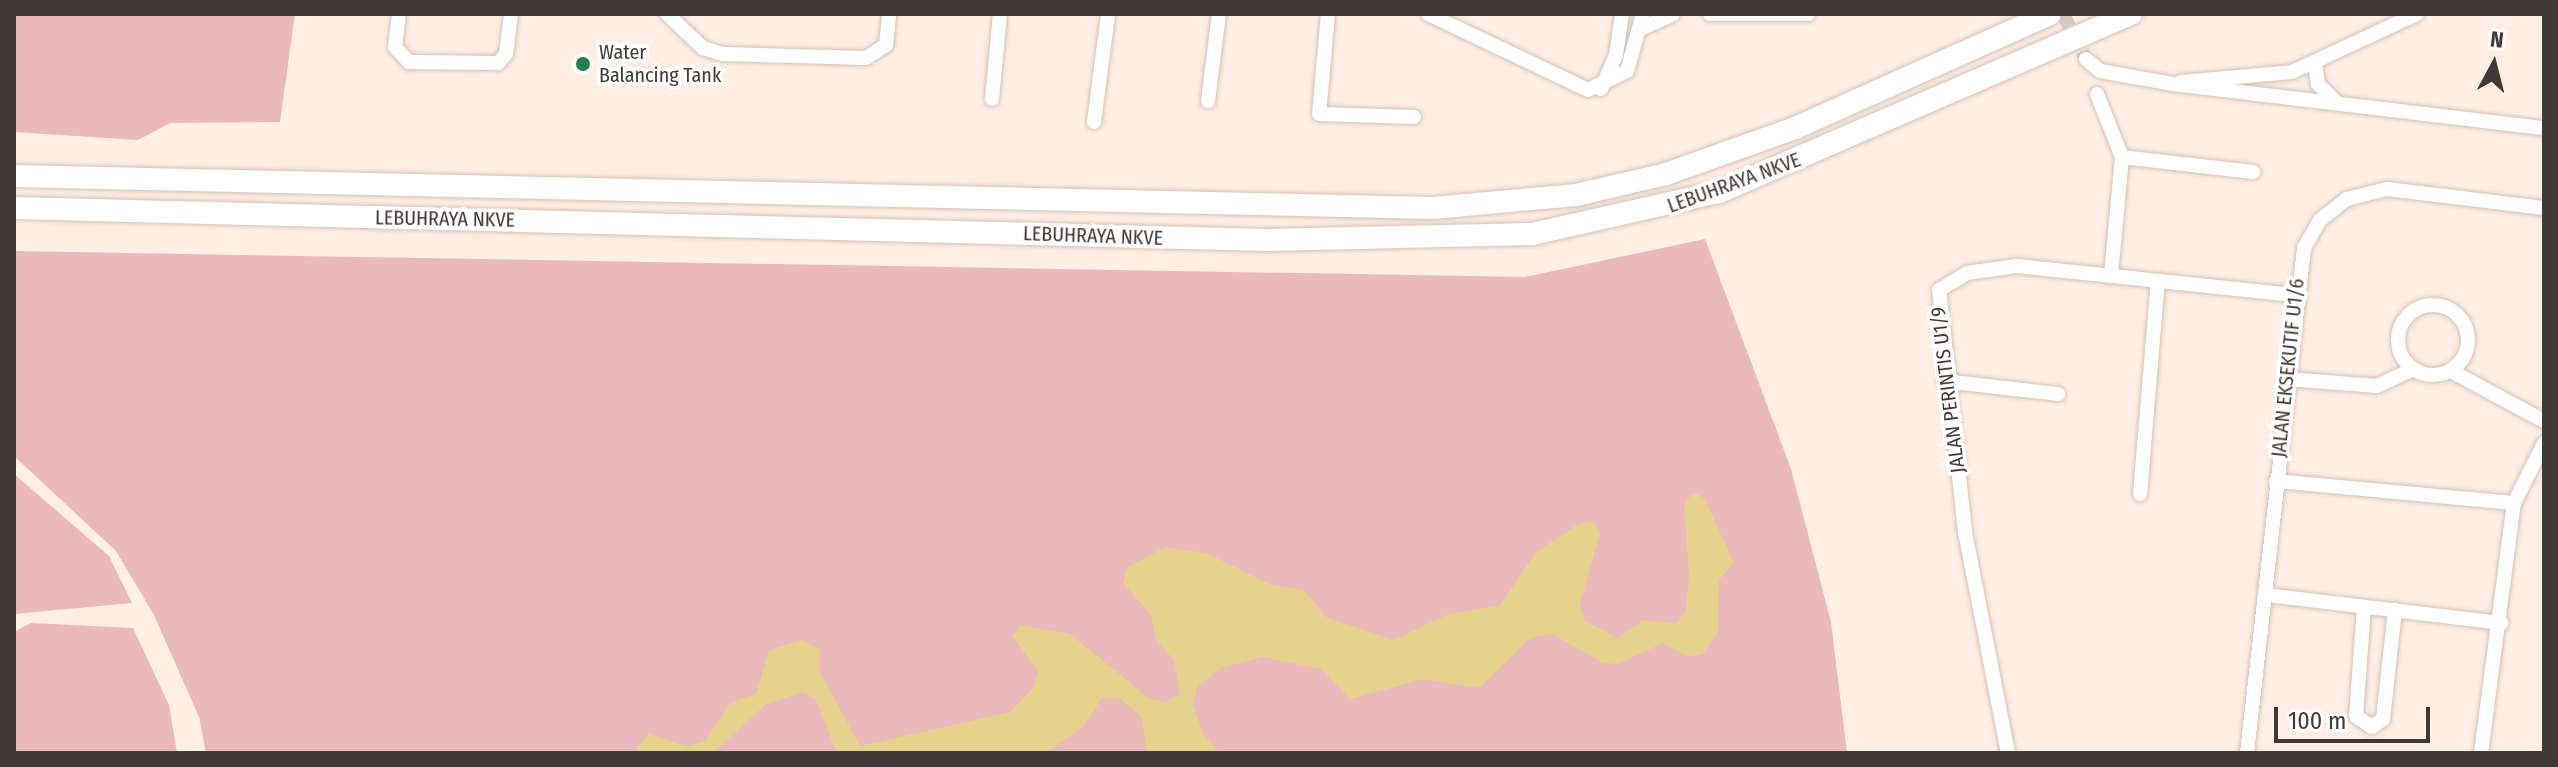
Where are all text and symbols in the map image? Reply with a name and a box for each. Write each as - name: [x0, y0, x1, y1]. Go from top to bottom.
- north arrow: [2454, 24, 2534, 104]
- text: N: [2489, 25, 2505, 54]
- place label: Water Balancing Tank: [599, 40, 721, 87]
- marker: Water Balancing Tank: [574, 55, 592, 73]
- street label: LEBUHRAYA NKVE: [1664, 148, 1804, 218]
- street label: LEBUHRAYA NKVE: [375, 206, 515, 232]
- street label: LEBUHRAYA NKVE: [1023, 222, 1163, 250]
- street label: JALAN EKSEKUTIF U1/6: [2267, 277, 2309, 459]
- street label: JALAN PERINTIS U1/9: [1926, 306, 1970, 474]
- scale bar: [2278, 691, 2434, 741]
- text: 100 m: [2288, 707, 2346, 735]

